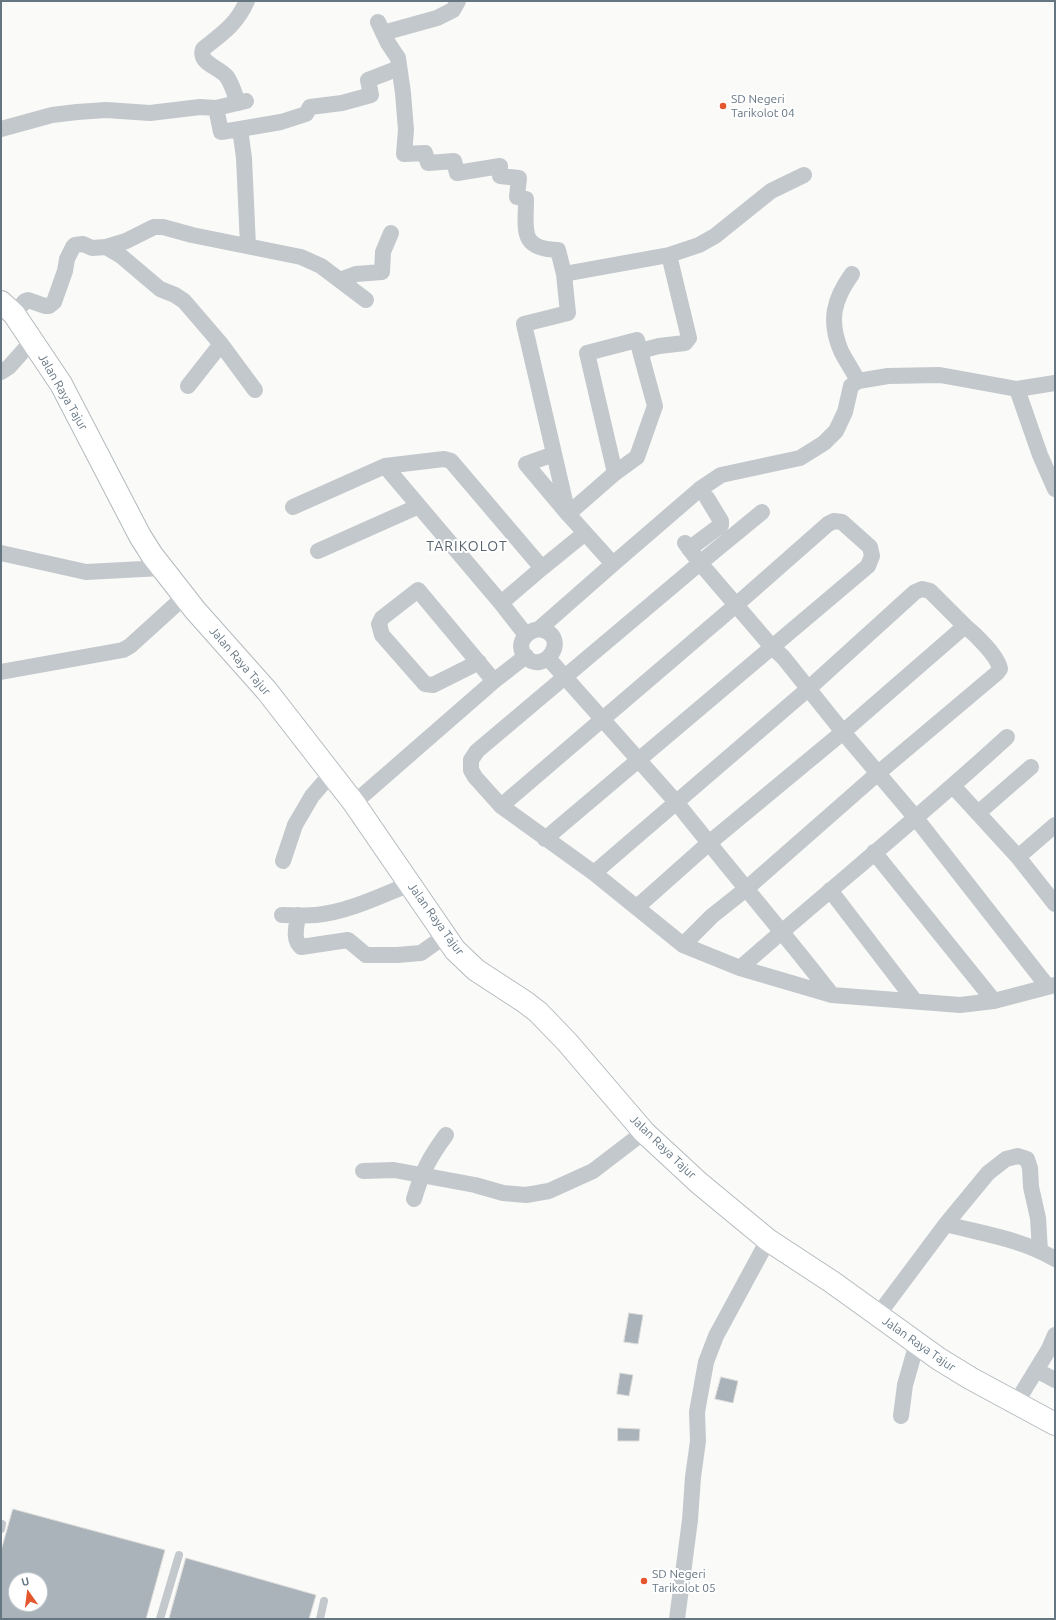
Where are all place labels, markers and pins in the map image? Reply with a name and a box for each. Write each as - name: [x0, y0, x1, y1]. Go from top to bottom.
- place label: SD Negeri Tarikolot 04: [731, 92, 795, 120]
- marker: SD Negeri Tarikolot 04: [718, 101, 728, 111]
- place label: SD Negeri Tarikolot 05: [652, 1567, 716, 1595]
- marker: SD Negeri Tarikolot 05: [639, 1576, 649, 1586]

